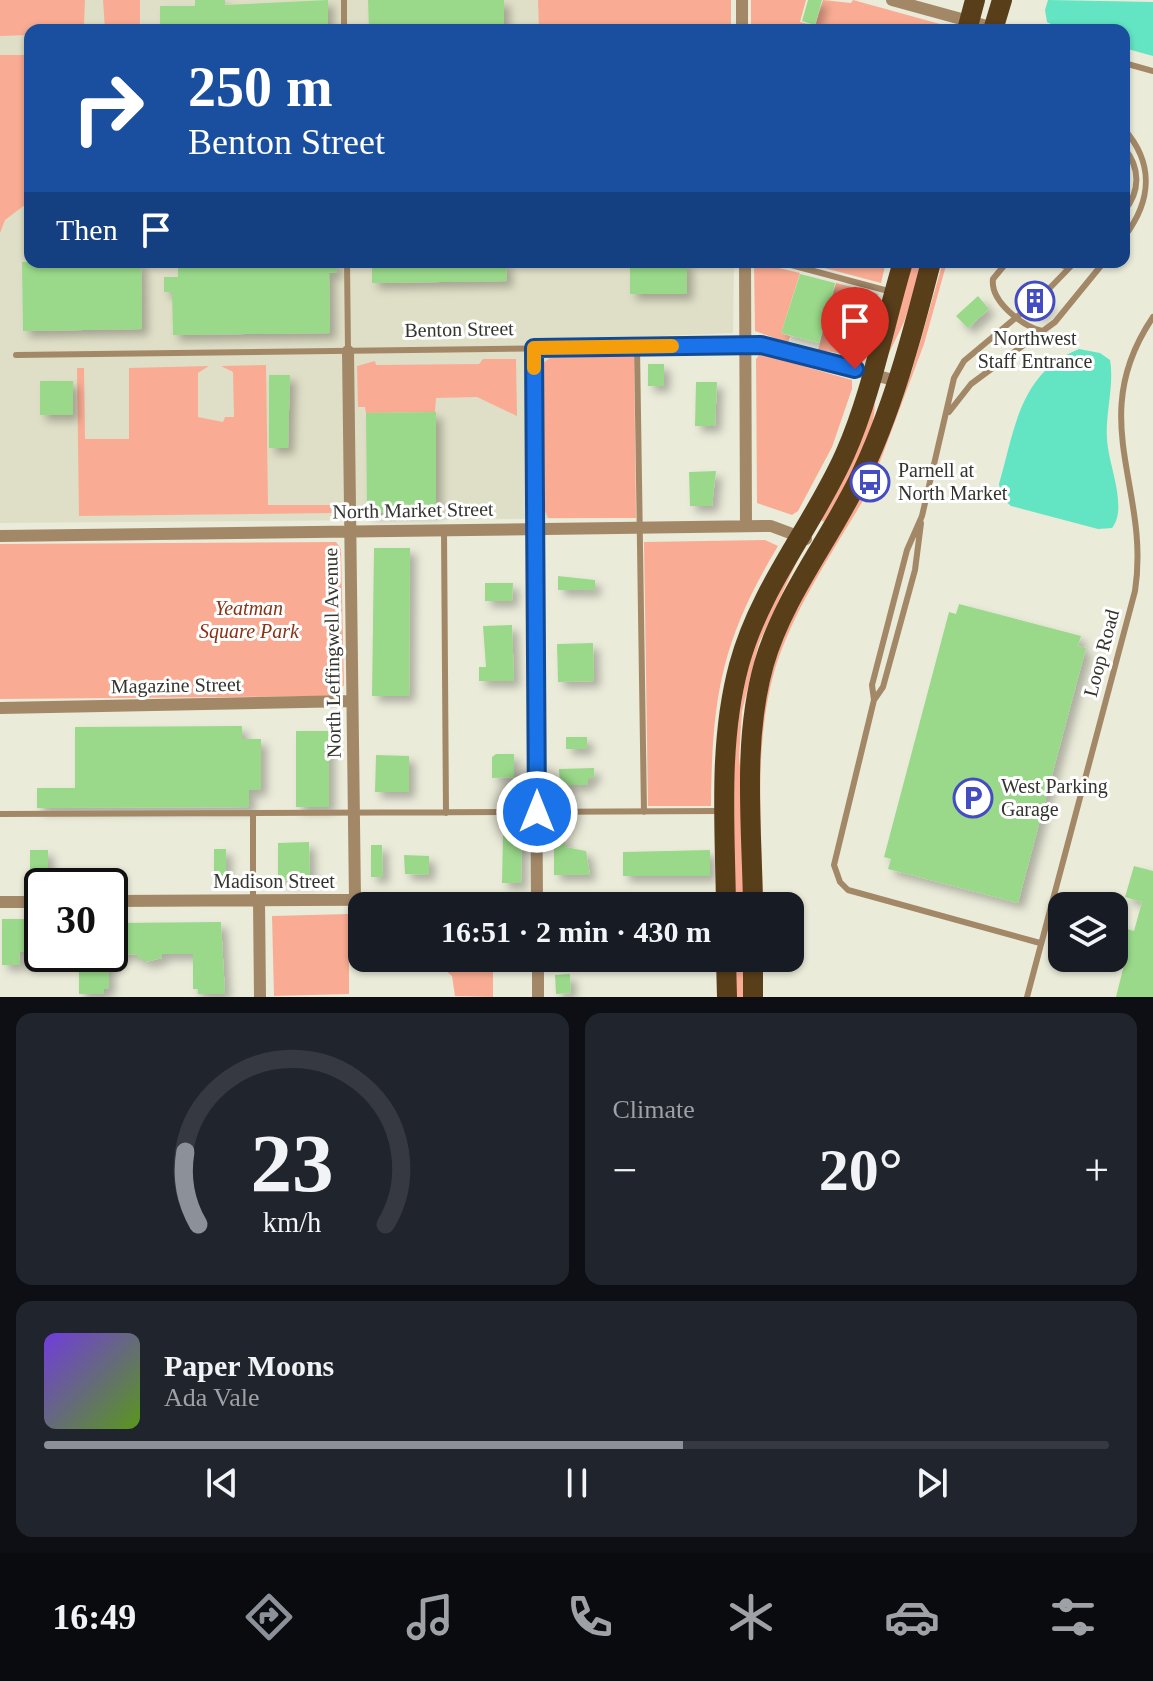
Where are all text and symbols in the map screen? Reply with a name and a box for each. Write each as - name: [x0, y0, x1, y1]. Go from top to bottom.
- icon: right: [56, 56, 160, 160]
- text: 250 m: [188, 56, 333, 118]
- text: Benton Street: [188, 122, 385, 162]
- icon: arrive: [134, 208, 178, 252]
- text: Then: [56, 213, 118, 246]
- building icon: Northwest Staff Entrance: [1014, 280, 1056, 322]
- pin: [821, 287, 889, 369]
- icon: arrive: [833, 299, 877, 343]
- street label: Benton Street: [404, 317, 514, 341]
- place label: Northwest Staff Entrance: [978, 327, 1092, 372]
- place label: Parnell at North Market: [898, 459, 1008, 504]
- bus stop icon: Parnell at North Market: [849, 461, 891, 503]
- street label: North Market Street: [332, 498, 494, 522]
- street label: North Leffingwell Avenue: [319, 548, 346, 758]
- park label: Yeatman Square Park: [199, 597, 300, 643]
- street label: Loop Road: [1079, 607, 1124, 699]
- street label: Magazine Street: [111, 673, 242, 698]
- position arrow: [495, 770, 579, 854]
- place label: West Parking Garage: [1001, 775, 1108, 821]
- parking icon: West Parking Garage: [952, 777, 994, 819]
- speed limit sign: 30: [24, 868, 128, 972]
- street label: Madison Street: [213, 870, 335, 892]
- map controls: [1048, 892, 1128, 972]
- button: layers: [1048, 892, 1128, 972]
- text: 16:51 · 2 min · 430 m: [441, 915, 711, 948]
- text: Climate: [613, 1095, 695, 1124]
- text: 23: [251, 1117, 334, 1209]
- text: 20°: [819, 1137, 903, 1203]
- text: −: [613, 1146, 637, 1195]
- text: +: [1084, 1146, 1109, 1195]
- text: km/h: [263, 1207, 322, 1238]
- text: Paper Moons: [164, 1349, 334, 1382]
- text: Ada Vale: [164, 1383, 260, 1412]
- icon: previous: [200, 1461, 244, 1505]
- icon: pause: [555, 1461, 599, 1505]
- icon: next: [910, 1461, 954, 1505]
- icon: directions: [241, 1589, 297, 1645]
- icon: music: [402, 1589, 458, 1645]
- icon: phone: [562, 1589, 618, 1645]
- icon: climate: [723, 1589, 779, 1645]
- icon: car: [884, 1589, 940, 1645]
- icon: filters: [1045, 1589, 1101, 1645]
- text: 16:49: [52, 1597, 136, 1637]

